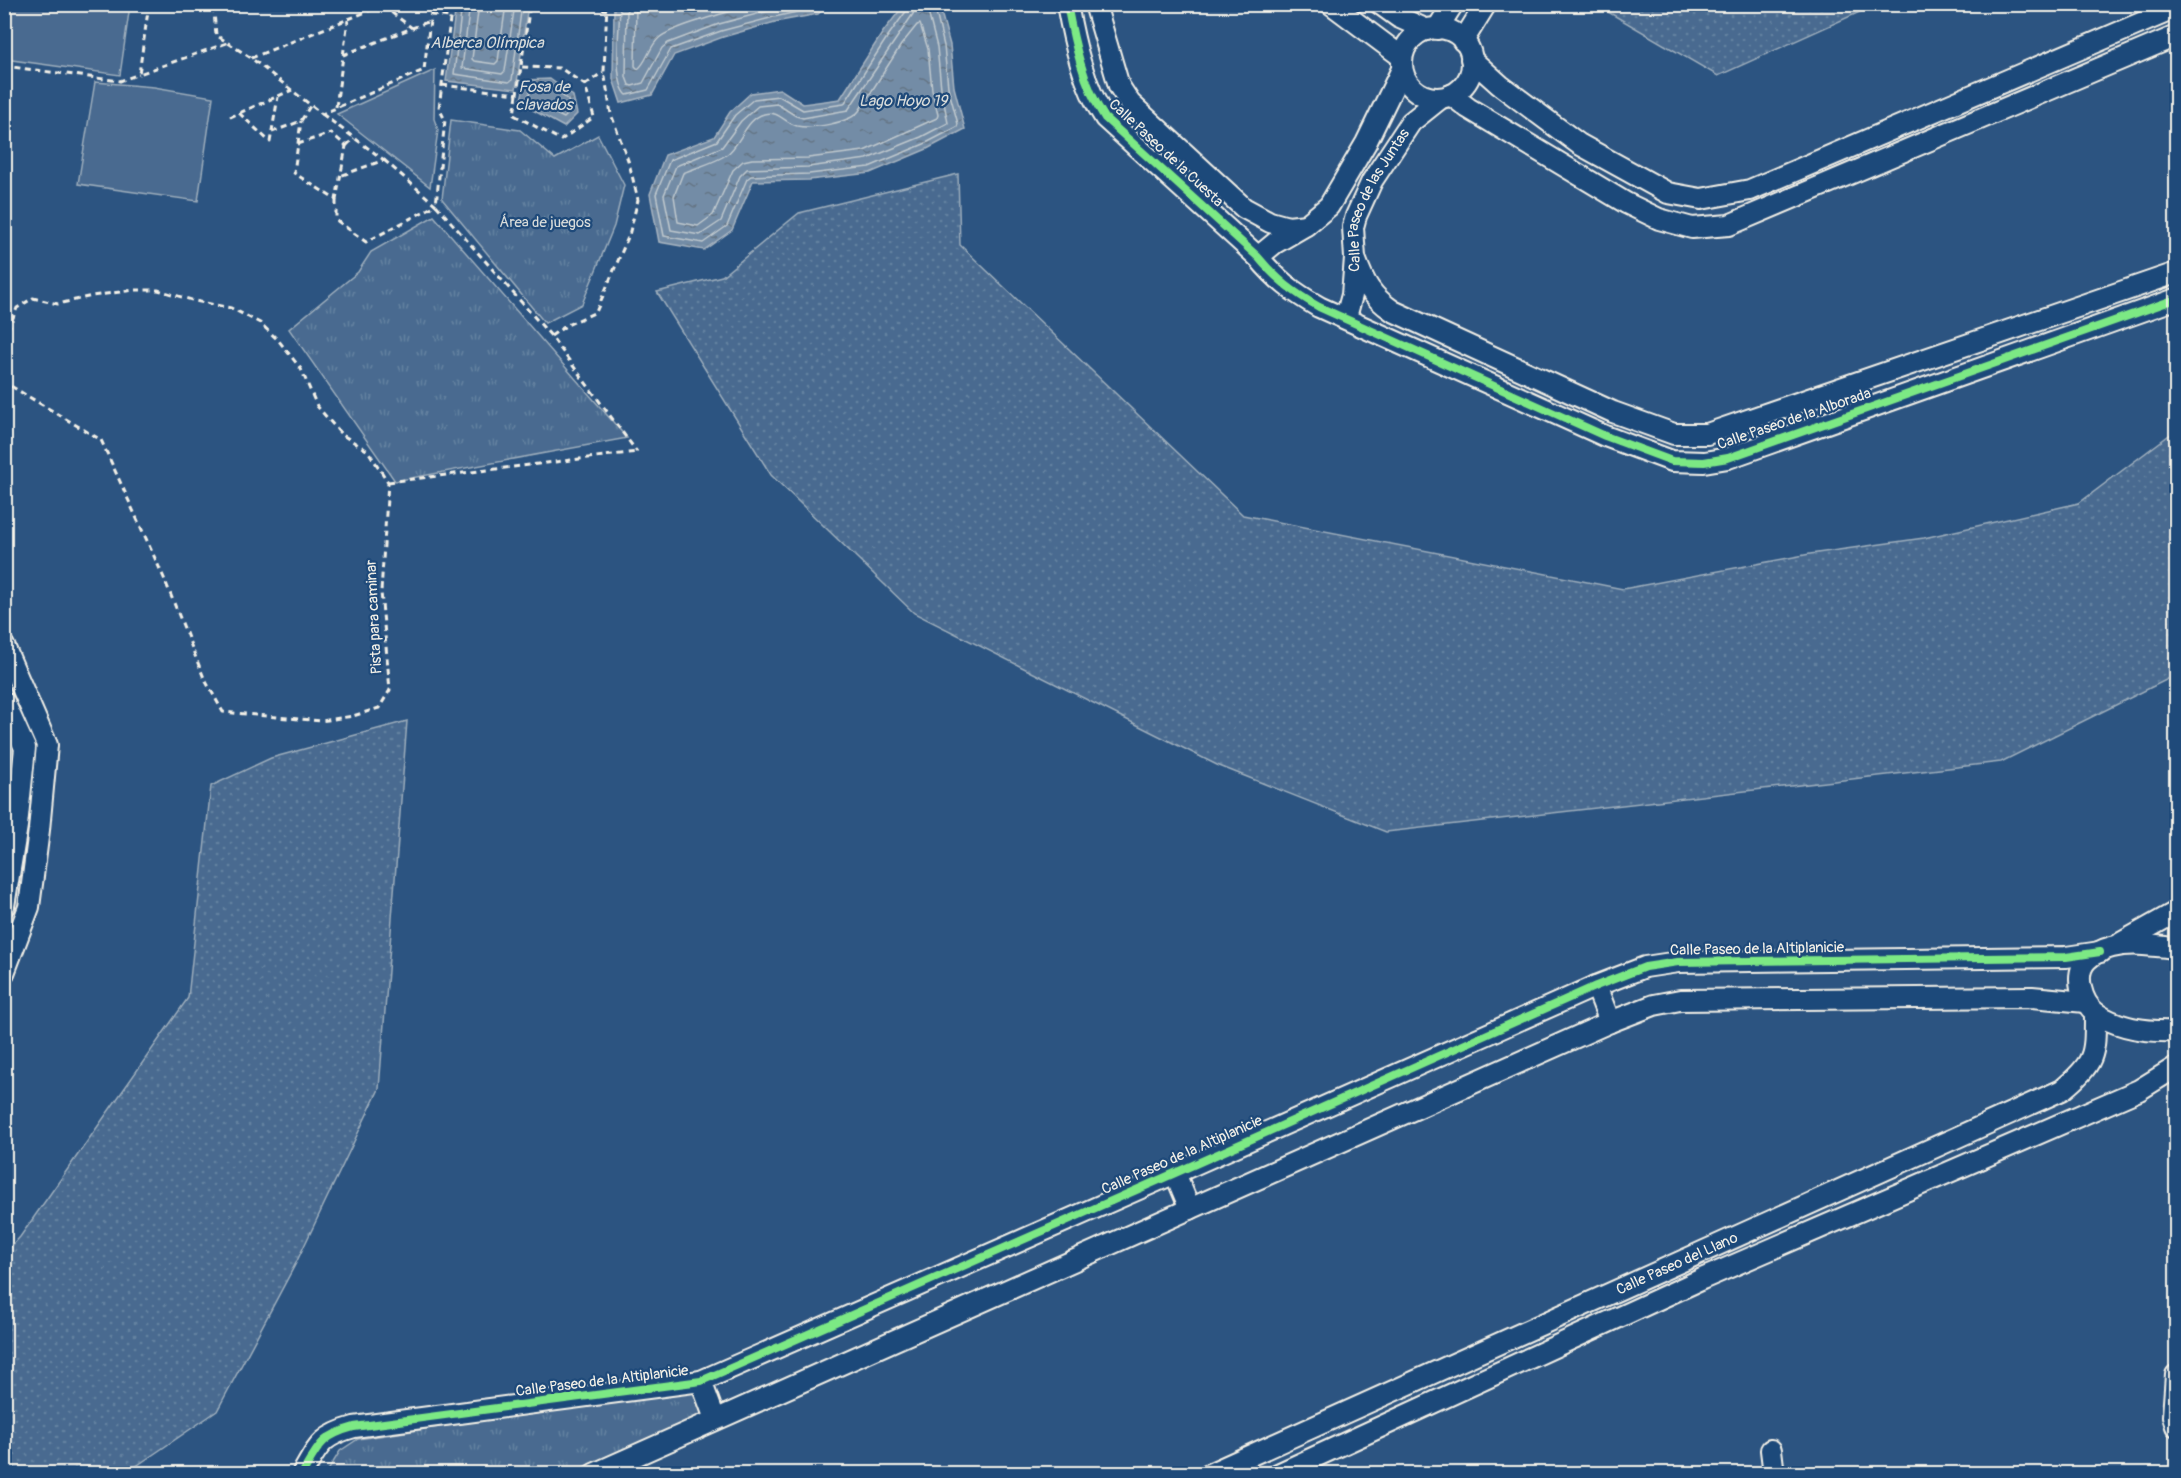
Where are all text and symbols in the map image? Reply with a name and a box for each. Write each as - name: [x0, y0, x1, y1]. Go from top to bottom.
- water label: Alberca Olímpica: [430, 33, 545, 53]
- water label: Fosa de clavados: [515, 77, 574, 115]
- water label: Lago Hoyo 19: [859, 91, 949, 111]
- street label: Calle Paseo de la Cuesta: [1105, 95, 1227, 211]
- street label: Calle Paseo de las Juntas: [1343, 125, 1414, 273]
- park label: Área de juegos: [499, 213, 591, 232]
- street label: Calle Paseo de la Alborada: [1715, 384, 1873, 454]
- street label: Pista para caminar: [361, 559, 386, 675]
- street label: Calle Paseo de la Altiplanicie: [1670, 938, 1845, 960]
- street label: Calle Paseo de la Altiplanicie: [1099, 1111, 1266, 1199]
- street label: Calle Paseo del Llano: [1613, 1228, 1741, 1299]
- street label: Calle Paseo de la Altiplanicie: [514, 1361, 690, 1401]

